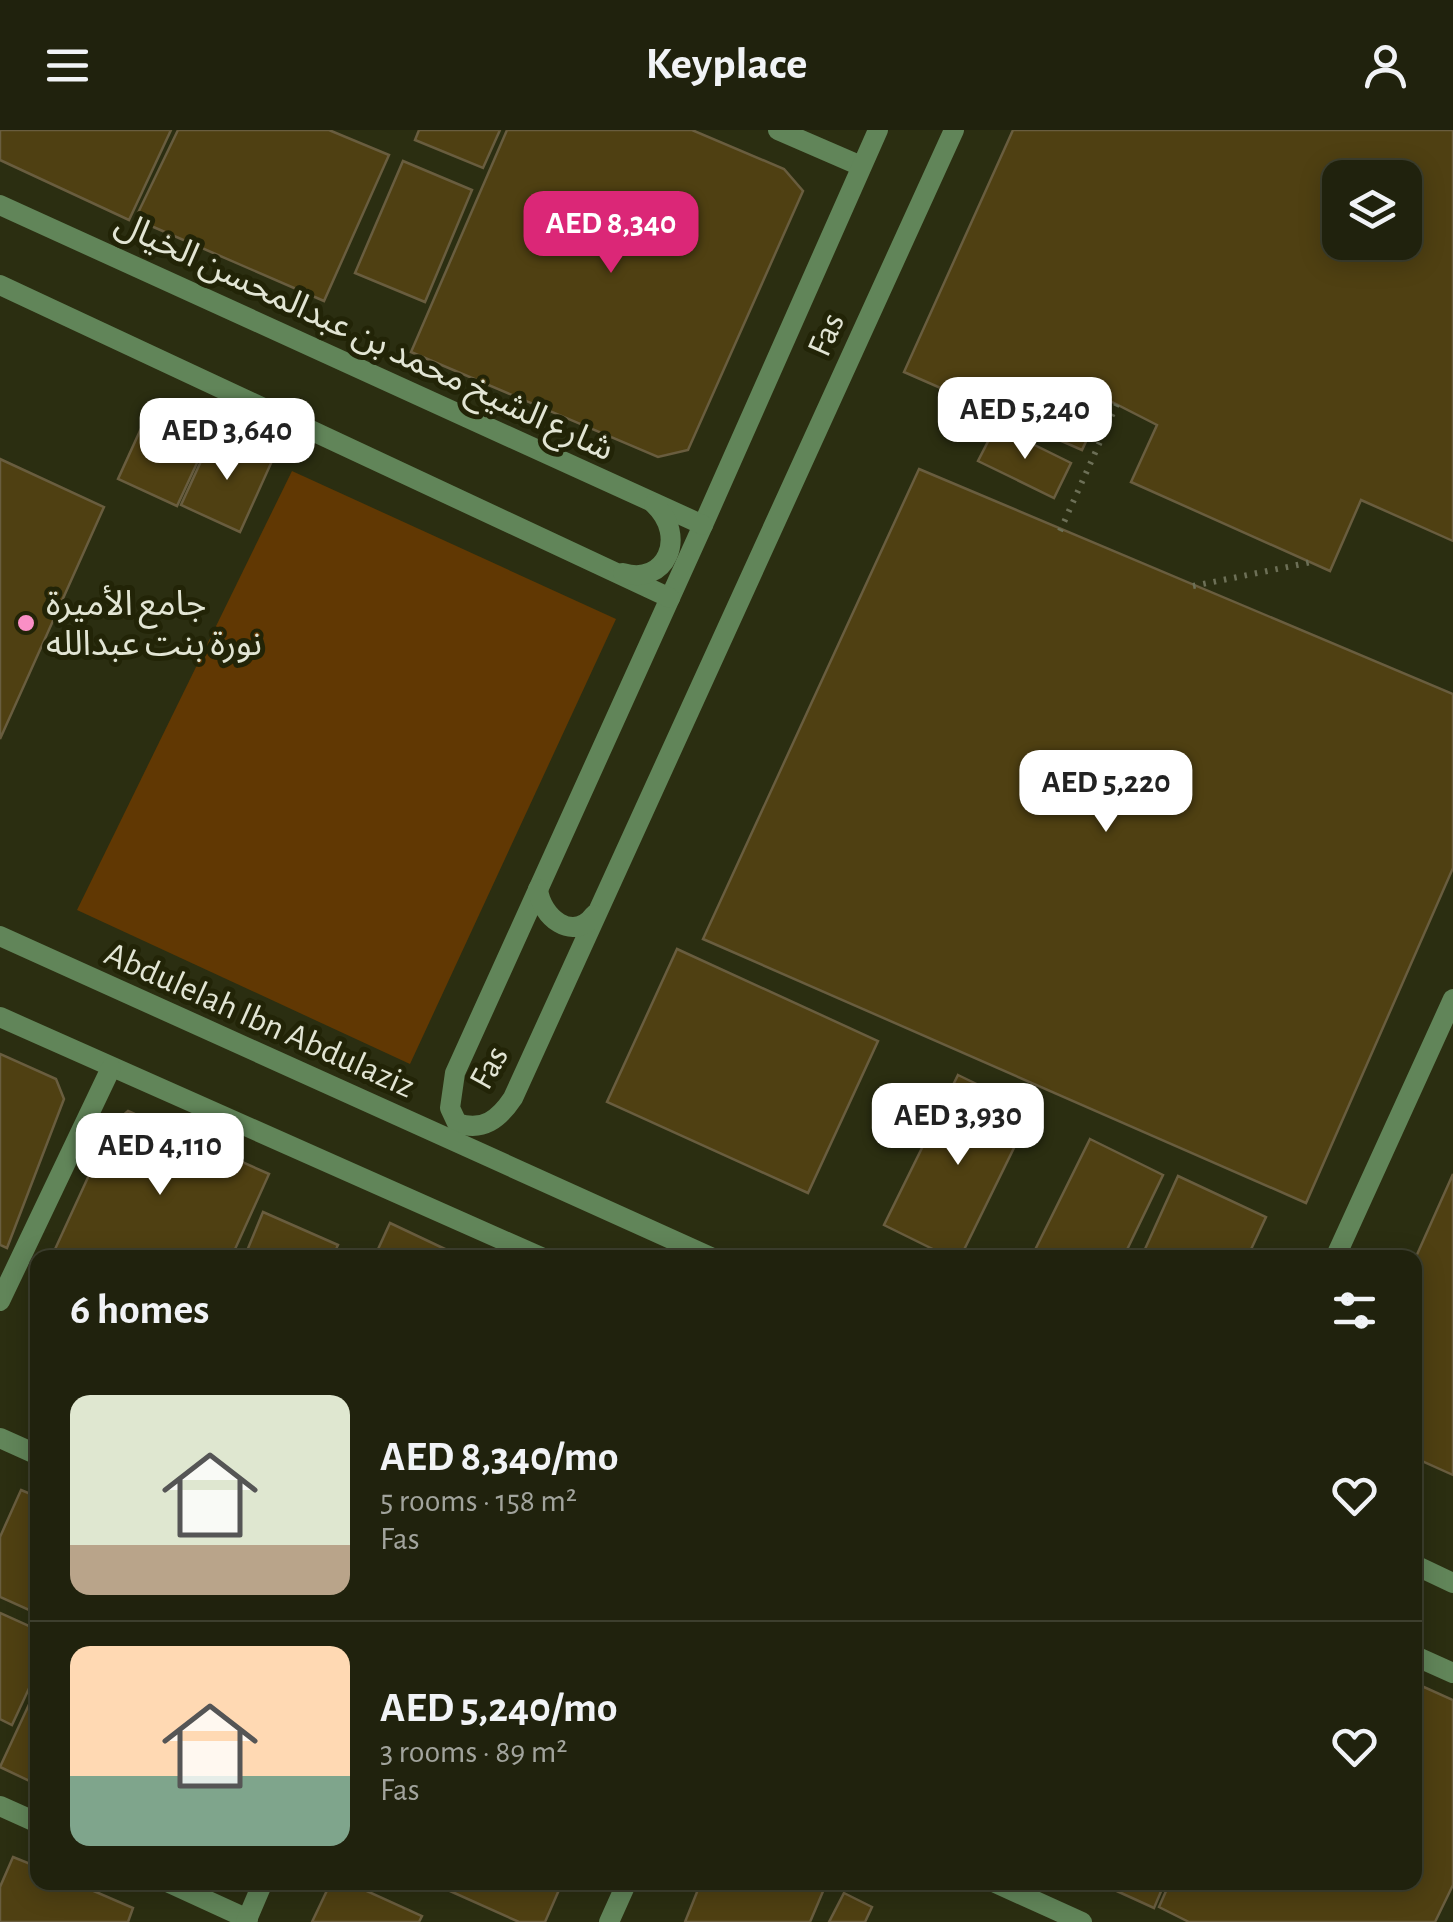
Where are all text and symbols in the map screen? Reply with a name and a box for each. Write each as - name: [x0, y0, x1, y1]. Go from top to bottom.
- icon: menu: [40, 38, 95, 93]
- icon: person: [1358, 38, 1413, 93]
- text: Keyplace: [645, 42, 808, 87]
- map controls: [1322, 160, 1422, 260]
- button: layers: [1322, 160, 1422, 260]
- pin: AED 8,340: [497, 191, 725, 276]
- street label: شارع الشيخ محمد بن عبدالمحسن الخيال: [107, 205, 619, 474]
- text: AED 8,340: [546, 207, 676, 239]
- street label: Fas: [802, 308, 851, 362]
- pin: AED 5,240: [911, 377, 1139, 462]
- text: AED 5,240: [960, 393, 1090, 425]
- pin: AED 3,640: [113, 398, 341, 483]
- text: AED 3,640: [162, 414, 292, 446]
- place label: جامع الأميرة نورة بنت عبدالله: [46, 585, 262, 664]
- marker: جامع الأميرة نورة بنت عبدالله: [15, 612, 37, 634]
- pin: AED 5,220: [992, 750, 1220, 835]
- text: AED 5,220: [1041, 766, 1171, 798]
- street label: Abdulelah Ibn Abdulaziz: [99, 936, 419, 1104]
- street label: Fas: [464, 1040, 515, 1095]
- pin: AED 3,930: [844, 1083, 1072, 1168]
- text: AED 3,930: [894, 1099, 1022, 1131]
- pin: AED 4,110: [46, 1113, 274, 1198]
- text: AED 4,110: [98, 1129, 222, 1161]
- icon: filters: [1327, 1283, 1382, 1338]
- text: 6 homes: [70, 1289, 209, 1331]
- icon: home: [150, 1435, 270, 1555]
- text: AED 8,340/mo: [380, 1436, 618, 1478]
- icon: heart: [1327, 1468, 1382, 1523]
- text: 5 rooms · 158 m²: [380, 1485, 577, 1517]
- text: Fas: [380, 1523, 420, 1555]
- icon: home: [150, 1686, 270, 1806]
- text: AED 5,240/mo: [380, 1687, 618, 1729]
- icon: heart: [1327, 1719, 1382, 1774]
- text: 3 rooms · 89 m²: [380, 1736, 567, 1768]
- text: Fas: [380, 1774, 420, 1806]

